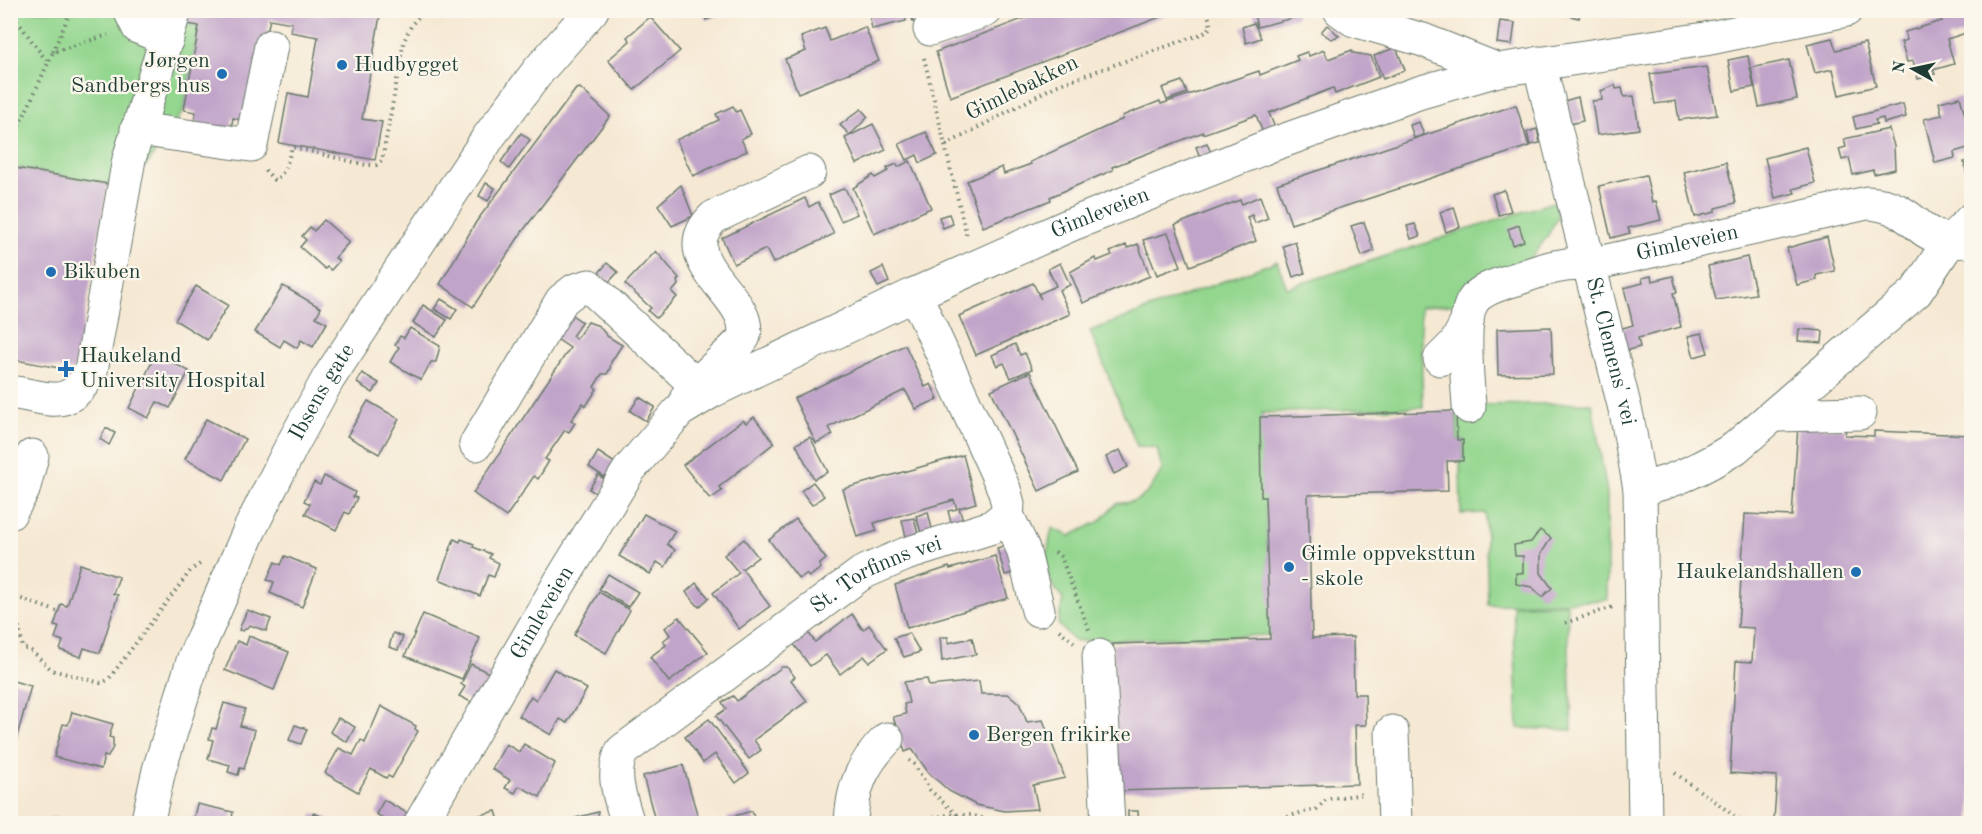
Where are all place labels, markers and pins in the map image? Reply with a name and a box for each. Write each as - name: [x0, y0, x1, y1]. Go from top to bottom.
- place label: Jørgen Sandbergs hus: [71, 50, 210, 97]
- place label: Hudbygget: [354, 54, 459, 76]
- marker: Hudbygget: [335, 58, 349, 72]
- marker: Jørgen Sandbergs hus: [215, 67, 229, 81]
- place label: Bikuben: [63, 261, 141, 283]
- marker: Bikuben: [44, 265, 58, 279]
- place label: Haukeland University Hospital: [80, 345, 265, 392]
- marker: Haukeland University Hospital: [57, 360, 75, 378]
- place label: Gimle oppveksttun - skole: [1301, 543, 1476, 590]
- marker: Gimle oppveksttun - skole: [1282, 560, 1296, 574]
- place label: Haukelandshallen: [1676, 561, 1844, 583]
- marker: Haukelandshallen: [1849, 565, 1863, 579]
- place label: Bergen frikirke: [986, 724, 1131, 746]
- marker: Bergen frikirke: [967, 728, 981, 742]

